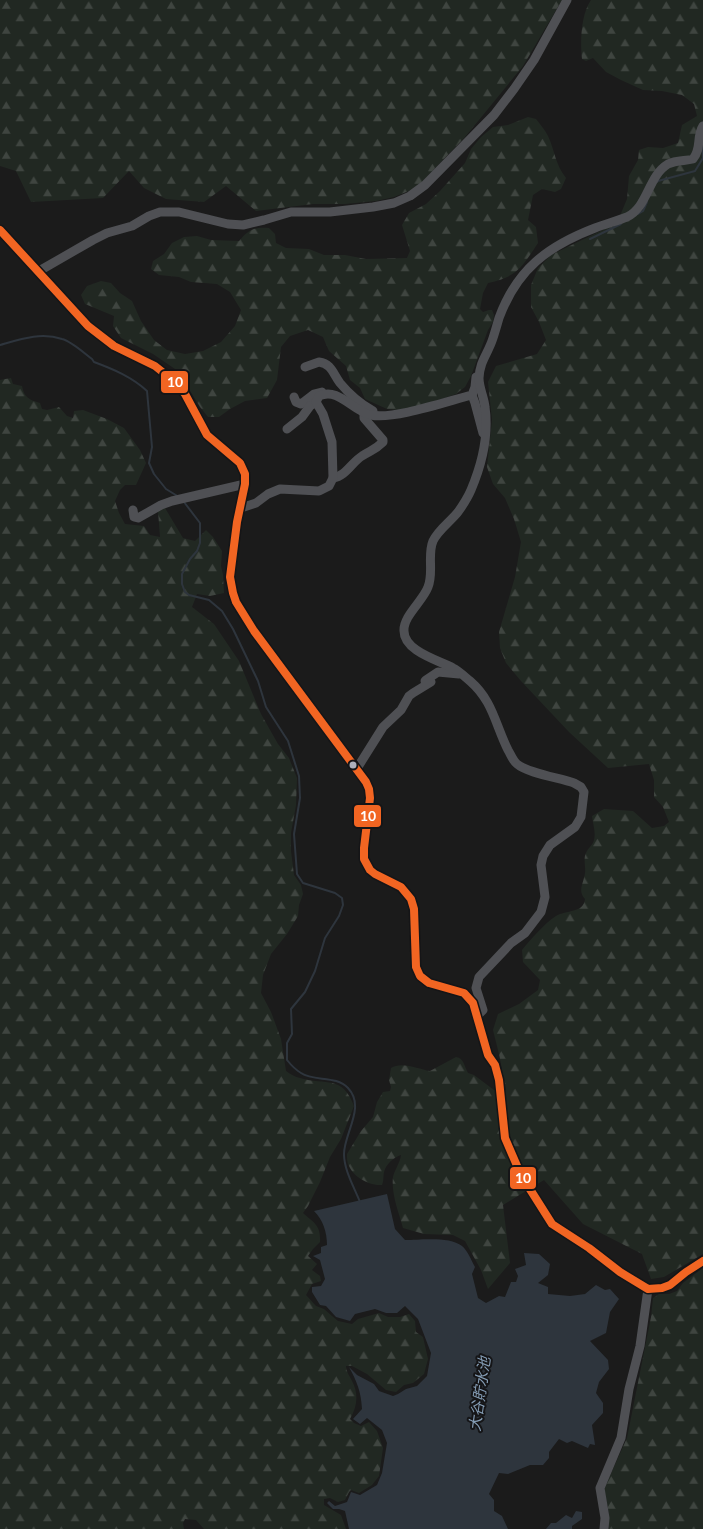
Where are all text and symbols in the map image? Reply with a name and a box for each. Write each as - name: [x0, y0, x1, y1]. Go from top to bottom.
- line badge: 10: [160, 370, 189, 394]
- text: 10: [167, 373, 183, 390]
- unlabelled marker: [348, 760, 358, 770]
- line badge: 10: [353, 804, 382, 828]
- text: 10: [360, 807, 376, 824]
- line badge: 10: [509, 1166, 537, 1190]
- text: 10: [515, 1169, 531, 1186]
- water label: 大谷貯水池: [465, 1353, 493, 1432]

